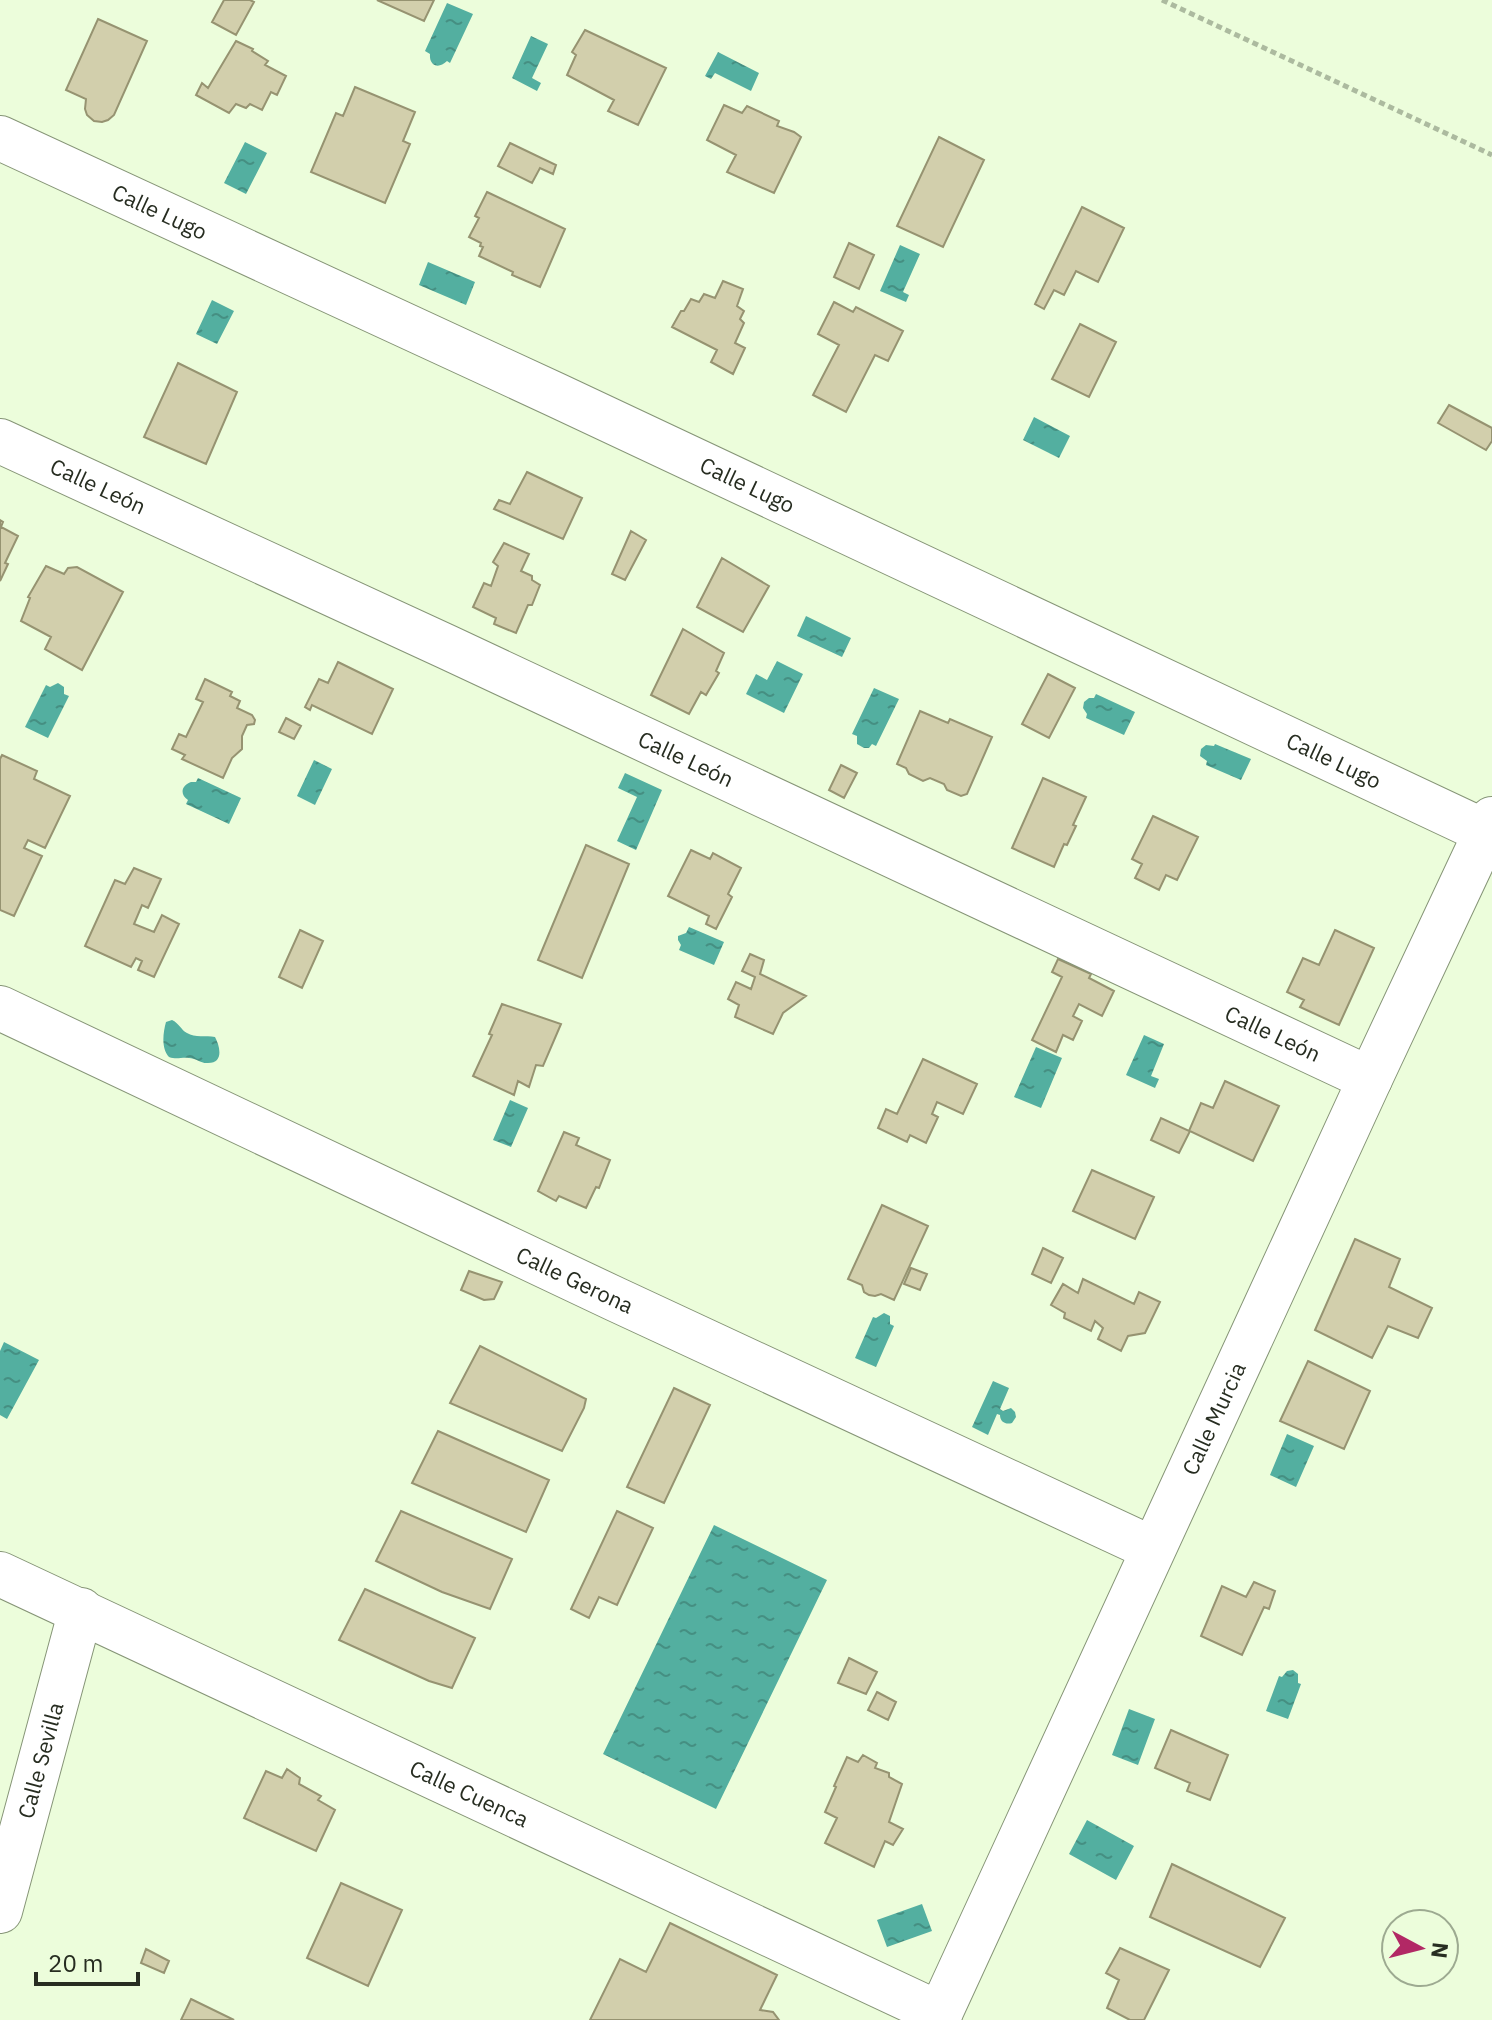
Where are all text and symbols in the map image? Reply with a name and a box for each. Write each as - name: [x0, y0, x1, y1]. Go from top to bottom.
- street label: Calle Lugo: [108, 177, 212, 246]
- street label: Calle Lugo: [695, 450, 800, 519]
- street label: Calle León: [46, 451, 151, 520]
- street label: Calle León: [634, 724, 739, 793]
- street label: Calle Lugo: [1282, 725, 1386, 795]
- street label: Calle León: [1221, 998, 1326, 1068]
- street label: Calle Gerona: [512, 1239, 639, 1320]
- street label: Calle Murcia: [1175, 1357, 1252, 1480]
- street label: Calle Sevilla: [11, 1699, 70, 1822]
- street label: Calle Cuenca: [405, 1753, 534, 1834]
- north arrow: [1380, 1908, 1460, 1988]
- scale bar: [36, 1936, 138, 1986]
- text: N: [1425, 1941, 1456, 1960]
- text: 20 m: [48, 1947, 103, 1979]

